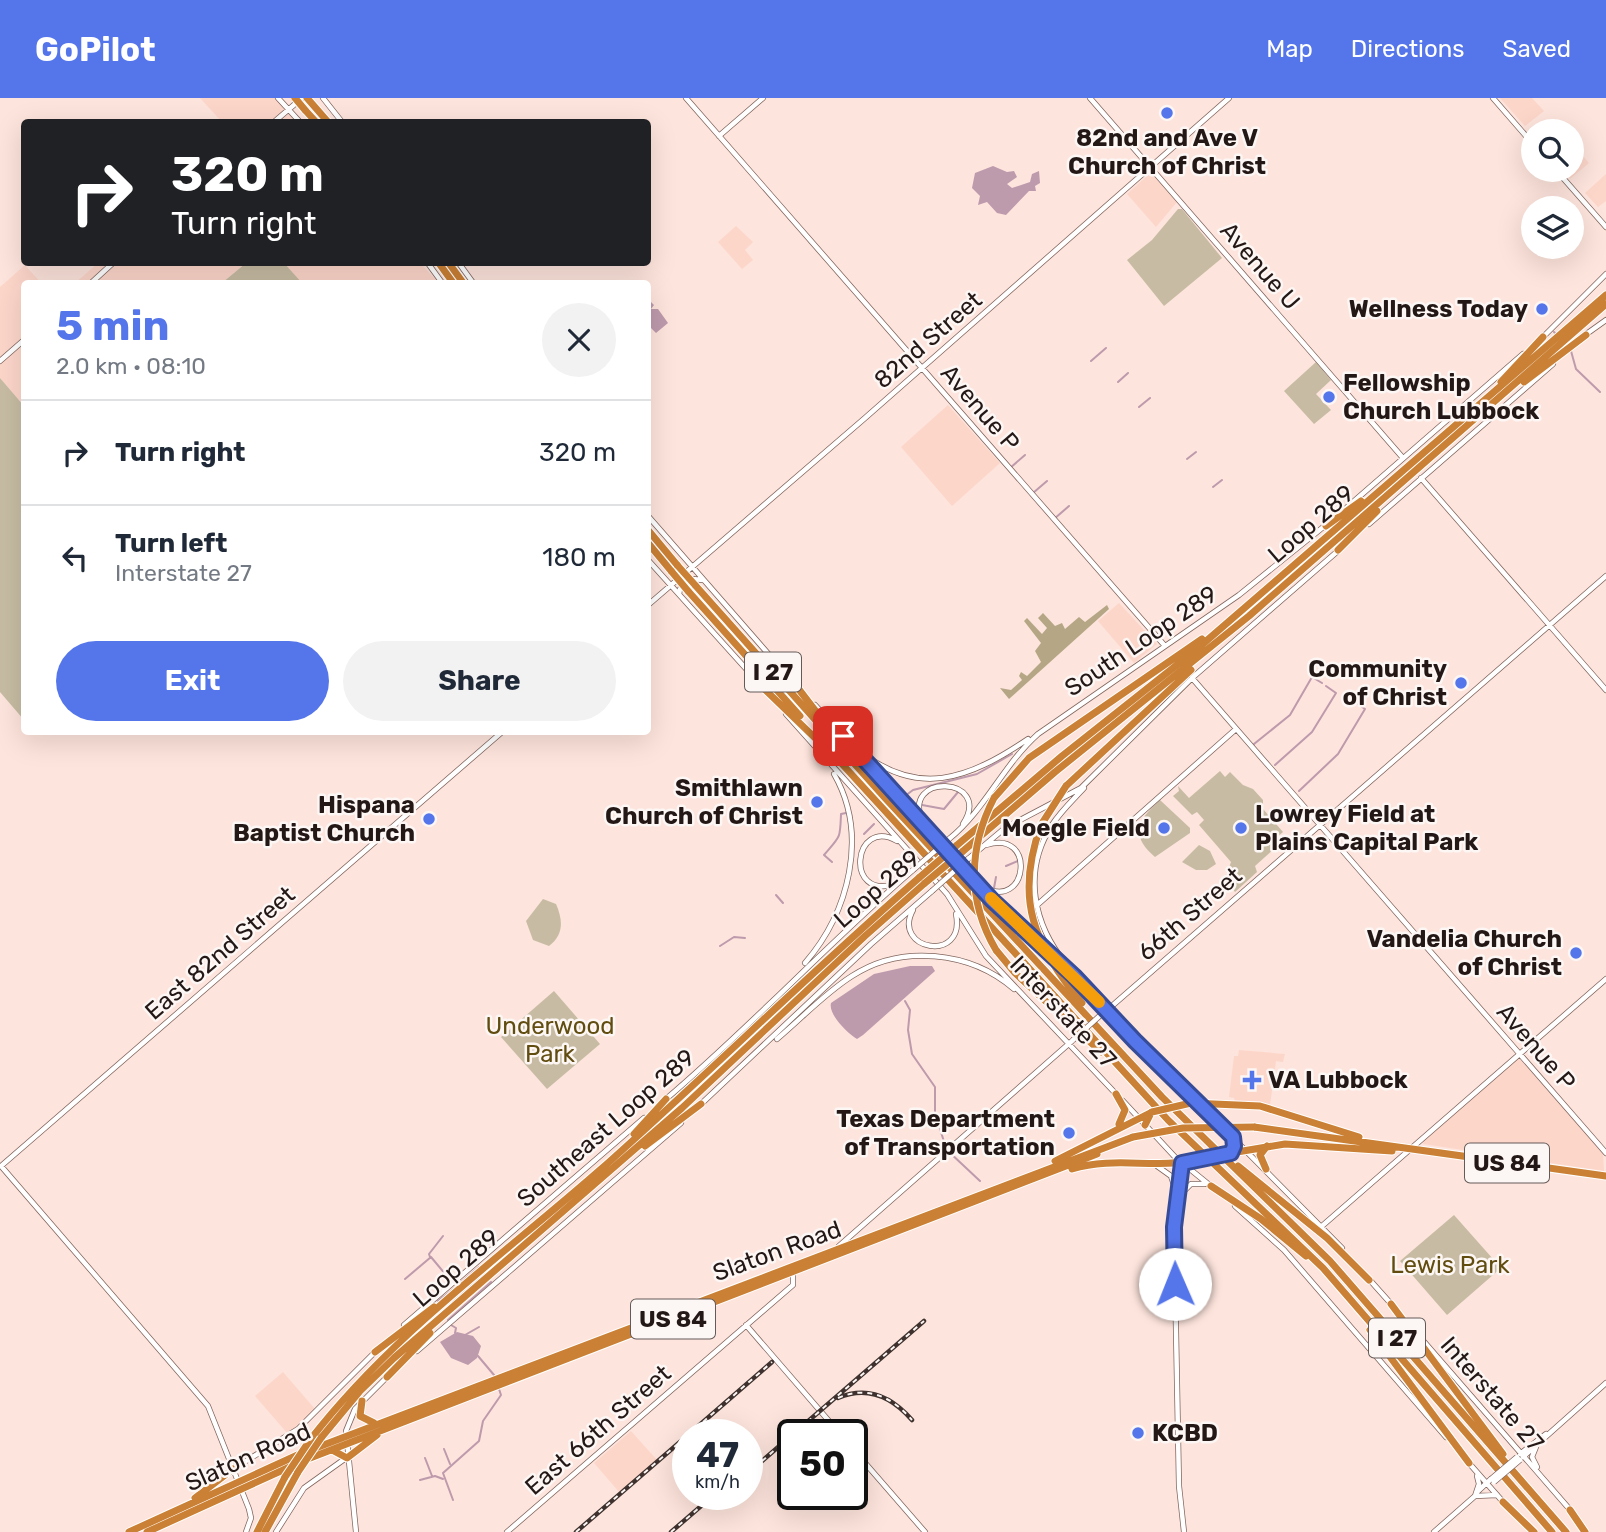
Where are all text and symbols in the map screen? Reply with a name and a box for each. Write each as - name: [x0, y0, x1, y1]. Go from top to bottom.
- text: GoPilot: [35, 30, 156, 69]
- text: Map: [1266, 35, 1313, 63]
- text: Directions: [1351, 35, 1464, 63]
- text: Saved: [1502, 35, 1571, 63]
- marker: 82nd and Ave V Church of Christ: [1159, 105, 1175, 121]
- map controls: [1521, 119, 1584, 259]
- button: search: [1521, 119, 1584, 182]
- place label: 82nd and Ave V Church of Christ: [1068, 124, 1266, 180]
- text: 320 m: [171, 145, 324, 203]
- icon: right: [56, 147, 147, 238]
- button: layers: [1521, 196, 1584, 259]
- text: Turn right: [171, 204, 316, 242]
- street label: Avenue U: [1214, 217, 1306, 315]
- street label: 82nd Street: [868, 286, 988, 394]
- place label: Wellness Today: [1349, 295, 1528, 323]
- text: 5 min: [56, 301, 170, 351]
- marker: Wellness Today: [1534, 301, 1550, 317]
- button: close: [542, 303, 616, 377]
- text: 2.0 km · 08:10: [56, 352, 206, 380]
- street label: Avenue P: [935, 359, 1025, 457]
- place label: Fellowship Church Lubbock: [1343, 369, 1539, 425]
- marker: Fellowship Church Lubbock: [1321, 389, 1337, 405]
- icon: right: [56, 434, 94, 472]
- text: Turn right: [115, 437, 245, 468]
- text: 320 m: [539, 437, 616, 468]
- street label: Loop 289: [1262, 479, 1360, 569]
- text: Turn left: [115, 528, 227, 559]
- icon: left: [56, 539, 94, 577]
- text: 180 m: [542, 542, 616, 573]
- text: Interstate 27: [115, 559, 252, 587]
- street label: South Loop 289: [1060, 580, 1222, 702]
- button: Exit: [56, 641, 329, 721]
- button: Share: [343, 641, 616, 721]
- road number: I 27: [745, 652, 801, 692]
- place label: Community of Christ: [1308, 655, 1447, 711]
- marker: Community of Christ: [1453, 675, 1469, 691]
- pin: [813, 706, 873, 766]
- icon: arrive: [824, 717, 862, 755]
- place label: Smithlawn Church of Christ: [605, 774, 803, 830]
- place label: Hispana Baptist Church: [233, 791, 415, 847]
- marker: Smithlawn Church of Christ: [809, 794, 825, 810]
- place label: Lowrey Field at Plains Capital Park: [1255, 800, 1478, 856]
- marker: Hispana Baptist Church: [421, 811, 437, 827]
- place label: Moegle Field: [1002, 814, 1150, 842]
- marker: Moegle Field: [1156, 820, 1172, 836]
- marker: Lowrey Field at Plains Capital Park: [1233, 820, 1249, 836]
- street label: Loop 289: [828, 844, 926, 934]
- street label: 66th Street: [1132, 861, 1248, 967]
- street label: East 82nd Street: [140, 881, 300, 1025]
- place label: Vandelia Church of Christ: [1366, 925, 1562, 981]
- marker: Vandelia Church of Christ: [1568, 945, 1584, 961]
- street label: Interstate 27: [1004, 950, 1122, 1074]
- street label: Avenue P: [1491, 998, 1581, 1096]
- park label: Underwood Park: [486, 1012, 614, 1068]
- street label: Southeast Loop 289: [512, 1043, 700, 1213]
- place label: VA Lubbock: [1268, 1066, 1408, 1094]
- marker: VA Lubbock: [1242, 1070, 1262, 1090]
- place label: Texas Department of Transportation: [836, 1105, 1055, 1161]
- marker: Texas Department of Transportation: [1061, 1125, 1077, 1141]
- road number: US 84: [1465, 1144, 1549, 1182]
- street label: Slaton Road: [709, 1215, 845, 1287]
- street label: Loop 289: [407, 1223, 505, 1313]
- position arrow: [1138, 1247, 1212, 1321]
- park label: Lewis Park: [1390, 1251, 1510, 1279]
- road number: US 84: [631, 1300, 715, 1338]
- road number: I 27: [1369, 1318, 1425, 1358]
- street label: Interstate 27: [1435, 1331, 1549, 1457]
- street label: East 66th Street: [520, 1359, 676, 1501]
- street label: Slaton Road: [181, 1417, 315, 1497]
- speed limit sign: 50: [777, 1419, 868, 1510]
- place label: KCBD: [1152, 1419, 1218, 1447]
- marker: KCBD: [1130, 1425, 1146, 1441]
- text: 47: [696, 1434, 739, 1476]
- text: km/h: [695, 1471, 740, 1493]

